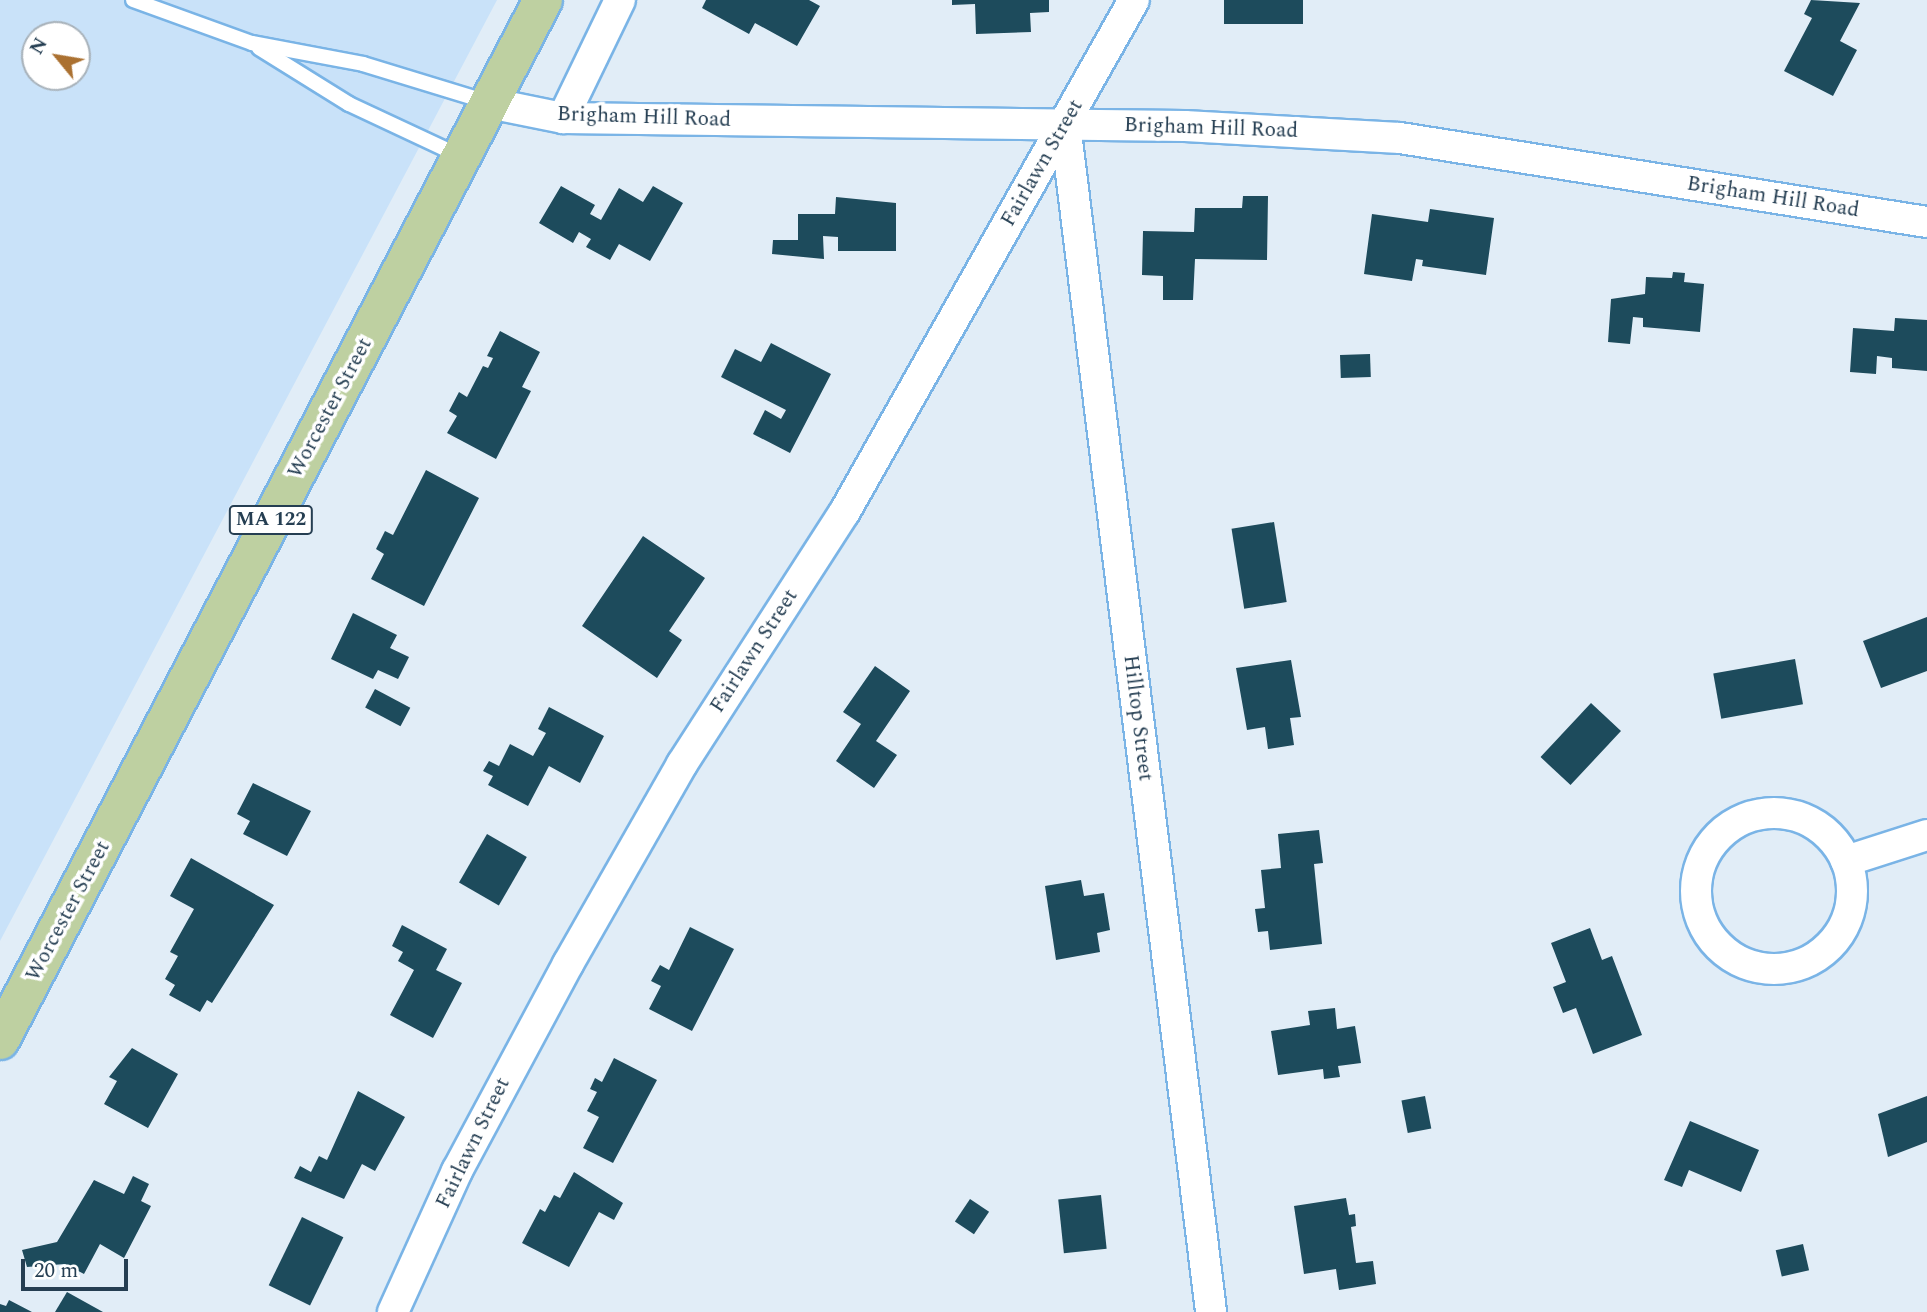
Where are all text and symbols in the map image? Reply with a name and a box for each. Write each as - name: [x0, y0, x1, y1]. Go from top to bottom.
- north arrow: [21, 21, 91, 91]
- text: N: [23, 32, 56, 60]
- street label: Fairlawn Street: [995, 95, 1089, 231]
- street label: Brigham Hill Road: [557, 101, 731, 133]
- street label: Brigham Hill Road: [1124, 112, 1298, 144]
- street label: Brigham Hill Road: [1685, 171, 1861, 223]
- street label: Worcester Street: [282, 334, 378, 482]
- road number: MA 122: [227, 505, 315, 536]
- street label: Fairlawn Street: [705, 584, 803, 718]
- street label: Hilltop Street: [1118, 653, 1158, 783]
- street label: Worcester Street: [20, 837, 116, 985]
- street label: Fairlawn Street: [430, 1073, 516, 1213]
- scale bar: [24, 1246, 131, 1290]
- text: 20 m: [34, 1255, 78, 1287]

